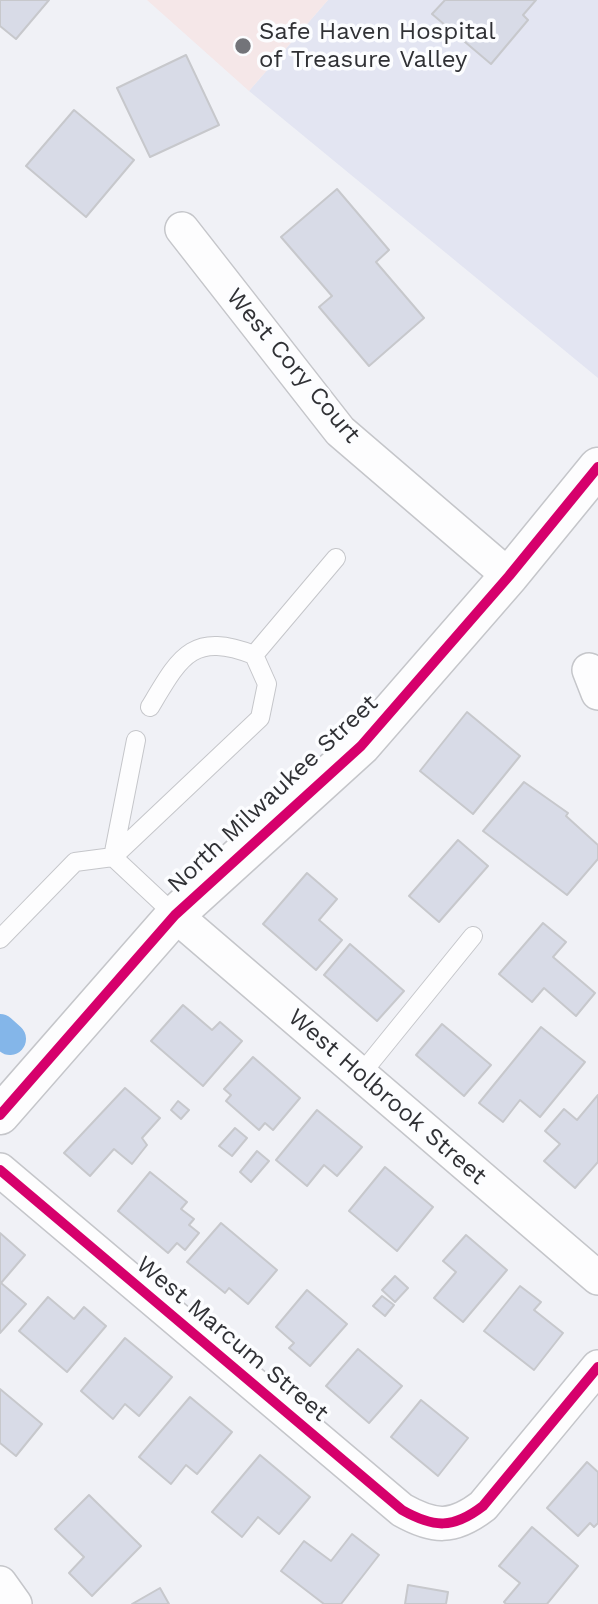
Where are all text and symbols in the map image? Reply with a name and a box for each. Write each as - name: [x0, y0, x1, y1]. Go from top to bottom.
- place label: Safe Haven Hospital of Treasure Valley: [259, 18, 496, 74]
- marker: Safe Haven Hospital of Treasure Valley: [233, 36, 253, 56]
- street label: West Cory Court: [220, 283, 366, 449]
- street label: North Milwaukee Street: [162, 689, 384, 899]
- street label: West Holbrook Street: [282, 1003, 492, 1191]
- street label: West Marcum Street: [130, 1250, 334, 1428]

